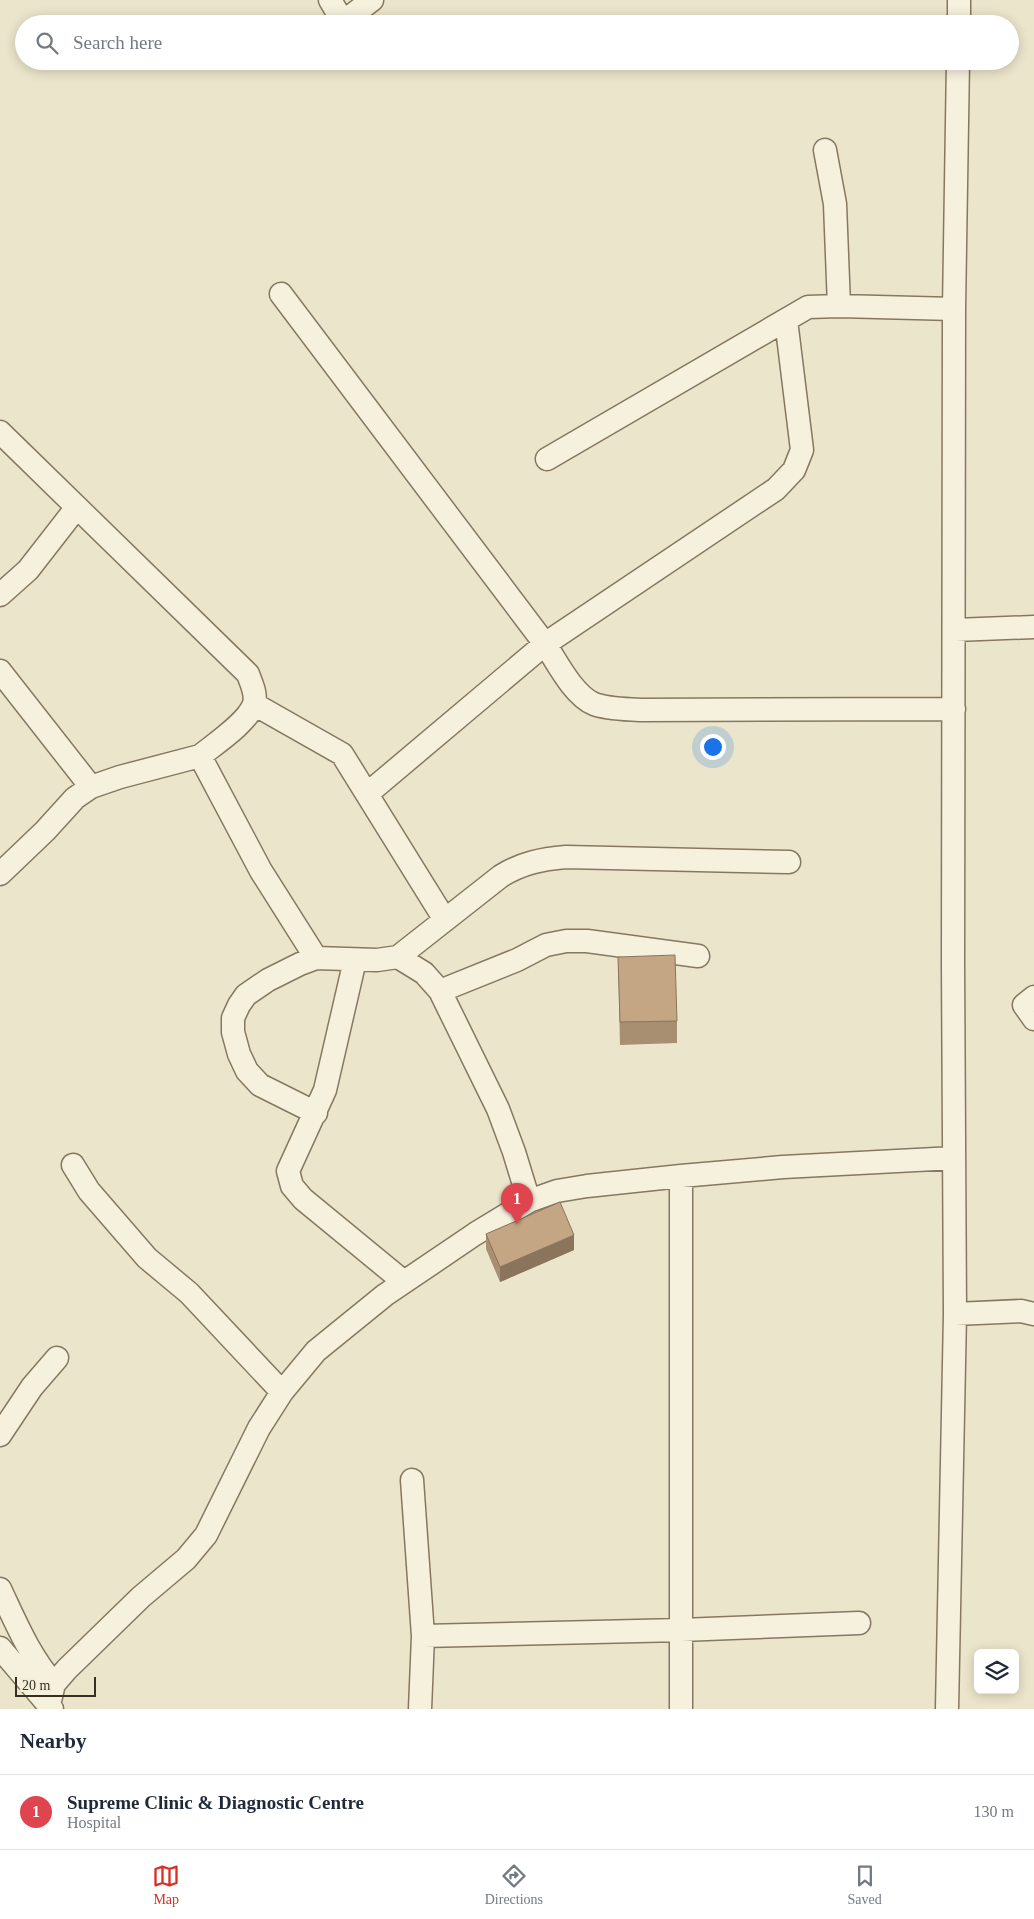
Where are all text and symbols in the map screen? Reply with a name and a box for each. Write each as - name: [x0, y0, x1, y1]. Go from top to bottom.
- search box: [15, 15, 1019, 70]
- icon: search: [33, 29, 61, 57]
- text: Search here: [73, 32, 162, 53]
- your location: [700, 734, 726, 760]
- pin: 1: [501, 1183, 533, 1224]
- map controls: [974, 1649, 1019, 1694]
- button: layers: [974, 1649, 1019, 1694]
- scale bar: [15, 1674, 96, 1697]
- text: 20 m: [22, 1678, 50, 1693]
- text: Nearby: [20, 1729, 87, 1753]
- text: Supreme Clinic & Diagnostic Centre: [67, 1792, 364, 1813]
- text: 1: [32, 1803, 40, 1820]
- text: 130 m: [974, 1803, 1014, 1820]
- text: Hospital: [67, 1814, 121, 1831]
- tab: Map: [152, 1862, 180, 1908]
- tab: Directions: [485, 1862, 543, 1908]
- tab: Saved: [848, 1862, 882, 1908]

